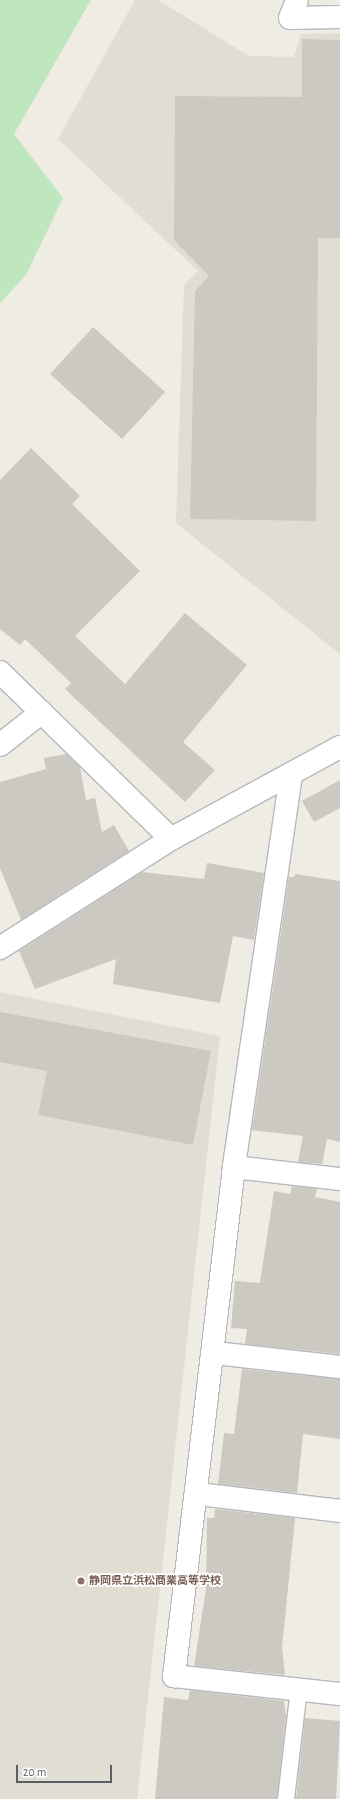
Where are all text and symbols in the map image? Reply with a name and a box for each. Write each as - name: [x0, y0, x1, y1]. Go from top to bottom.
- place label: 静岡県立浜松商業高等学校: [89, 1574, 221, 1588]
- marker: 静岡県立浜松商業高等学校: [76, 1576, 86, 1586]
- scale bar: [18, 1757, 114, 1783]
- text: 20 m: [23, 1766, 46, 1778]

